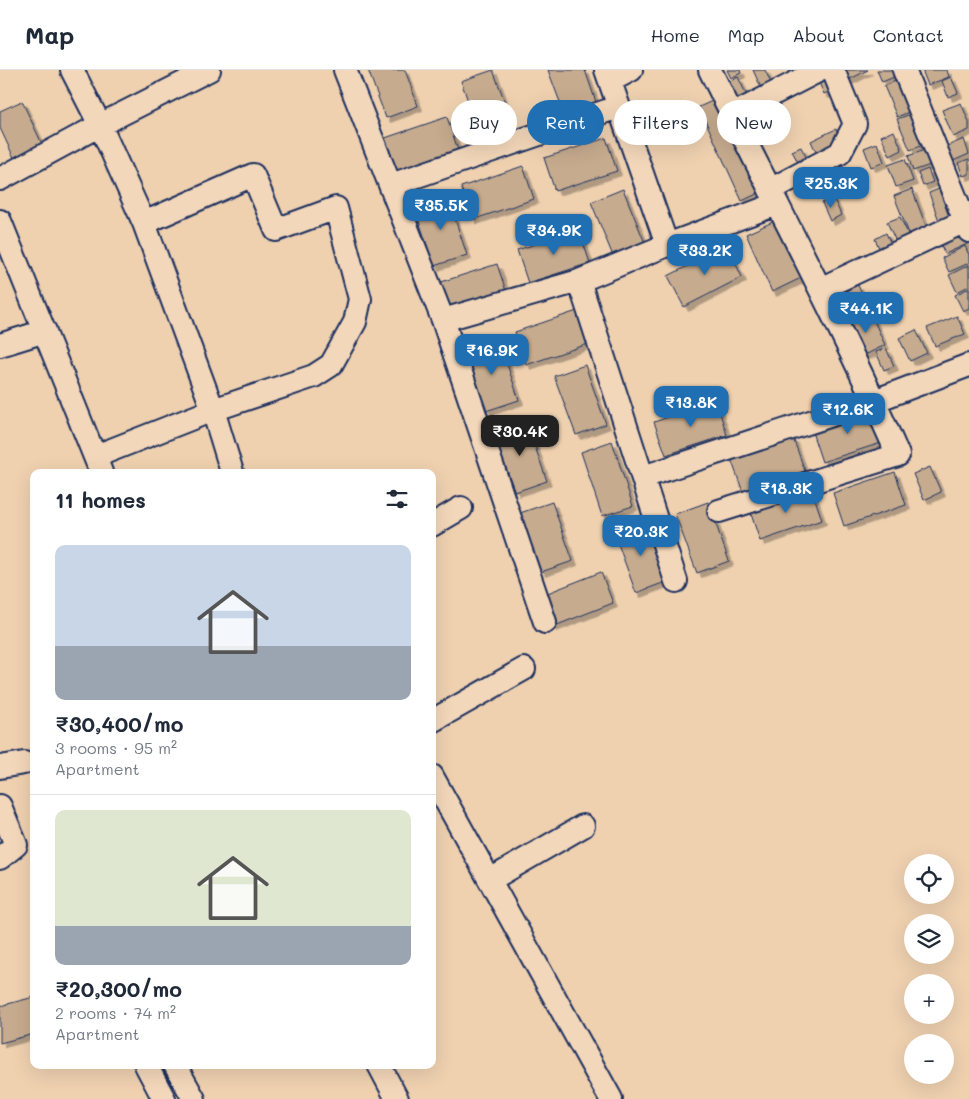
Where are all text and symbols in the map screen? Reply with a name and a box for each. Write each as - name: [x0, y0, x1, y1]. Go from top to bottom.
- text: Map: [25, 19, 74, 50]
- text: Home: [651, 23, 700, 47]
- text: Map: [728, 23, 764, 47]
- text: About: [792, 23, 845, 47]
- text: Contact: [873, 23, 944, 47]
- chip: Buy: [451, 100, 517, 145]
- chip: Rent: [527, 100, 604, 145]
- chip: Filters: [614, 100, 707, 145]
- chip: New: [717, 100, 791, 145]
- pin: ₹25.3K: [790, 166, 872, 209]
- text: ₹25.3K: [804, 172, 858, 193]
- pin: ₹35.5K: [400, 189, 482, 231]
- text: ₹35.5K: [414, 194, 468, 215]
- pin: ₹34.9K: [513, 214, 595, 256]
- text: ₹34.9K: [526, 219, 582, 240]
- pin: ₹33.2K: [664, 234, 746, 276]
- text: ₹33.2K: [678, 239, 732, 260]
- pin: ₹44.1K: [825, 292, 907, 334]
- text: ₹44.1K: [839, 297, 893, 318]
- pin: ₹16.9K: [451, 334, 533, 376]
- text: ₹16.9K: [466, 339, 518, 360]
- pin: ₹13.8K: [650, 386, 732, 428]
- text: ₹13.8K: [665, 391, 717, 412]
- pin: ₹12.6K: [807, 392, 889, 435]
- text: ₹12.6K: [822, 398, 874, 419]
- pin: ₹30.4K: [479, 414, 561, 457]
- text: ₹30.4K: [492, 420, 548, 441]
- pin: ₹18.3K: [745, 472, 827, 514]
- text: ₹18.3K: [760, 477, 812, 498]
- icon: filters: [383, 485, 411, 513]
- text: 11 homes: [55, 486, 146, 513]
- pin: ₹20.3K: [600, 514, 682, 557]
- text: ₹20.3K: [614, 520, 668, 541]
- icon: home: [188, 577, 278, 667]
- text: ₹30,400/mo: [55, 710, 183, 737]
- text: 3 rooms · 95 m²: [55, 737, 177, 758]
- text: Apartment: [55, 758, 140, 779]
- icon: home: [188, 843, 278, 933]
- map controls: [904, 854, 954, 1084]
- button: locate: [904, 854, 954, 904]
- button: layers: [904, 914, 954, 964]
- button: +: [904, 974, 954, 1024]
- text: ₹20,300/mo: [55, 975, 182, 1002]
- text: 2 rooms · 74 m²: [55, 1002, 176, 1023]
- text: Apartment: [55, 1023, 140, 1044]
- button: −: [904, 1034, 954, 1084]

